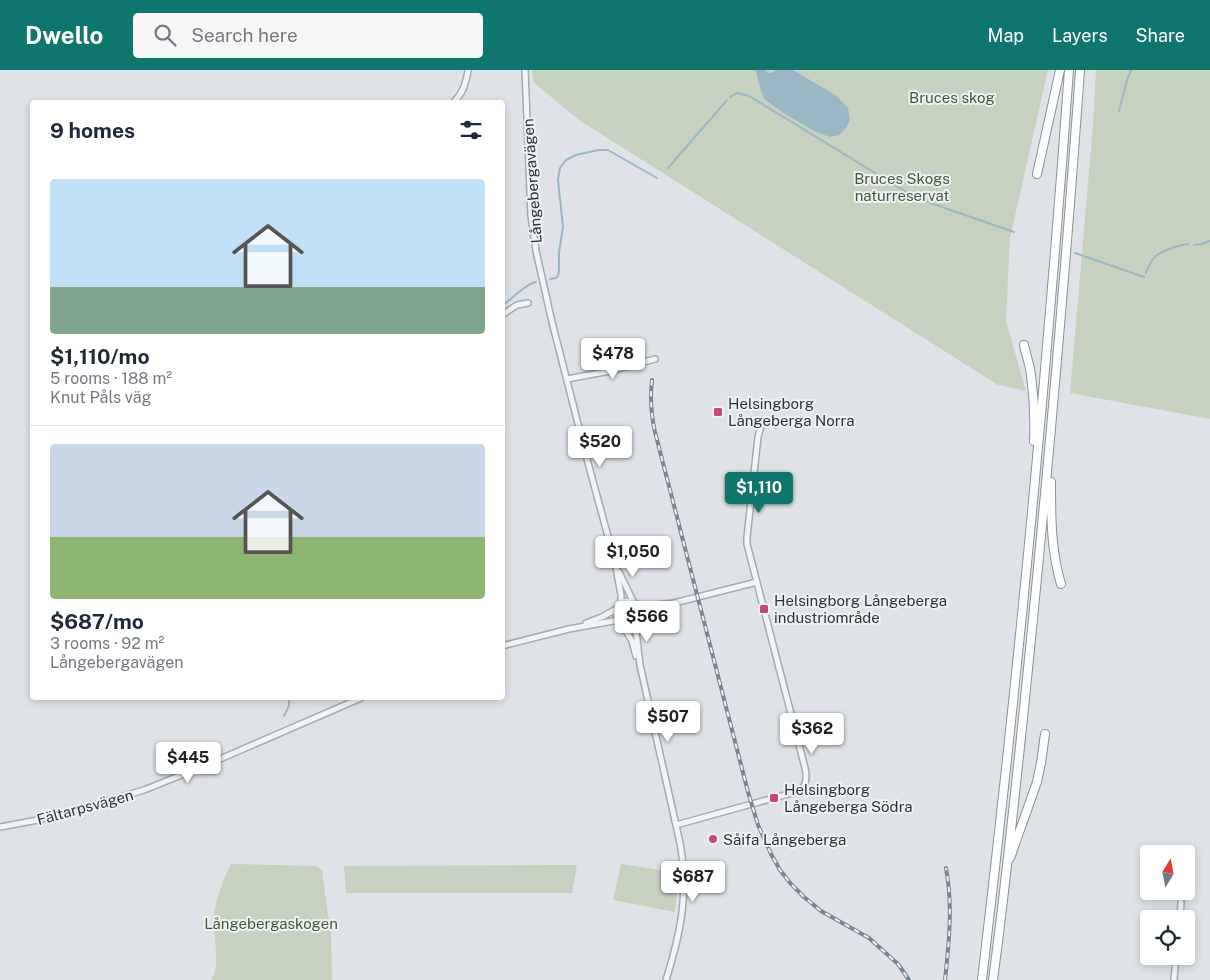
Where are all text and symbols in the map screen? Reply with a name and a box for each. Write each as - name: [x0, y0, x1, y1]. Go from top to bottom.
- search box: [133, 13, 483, 58]
- text: Dwello: [25, 21, 103, 49]
- icon: search: [151, 21, 179, 49]
- text: Search here: [191, 24, 298, 46]
- text: Map: [988, 25, 1024, 46]
- text: Layers: [1052, 25, 1108, 46]
- text: Share: [1136, 25, 1185, 46]
- park label: Bruces skog: [909, 89, 995, 106]
- icon: filters: [457, 116, 485, 144]
- text: 9 homes: [50, 118, 135, 143]
- street label: Långebergavägen: [519, 118, 545, 244]
- park label: Bruces Skogs naturreservat: [854, 170, 950, 204]
- icon: home: [223, 211, 313, 301]
- pin: $478: [583, 338, 643, 380]
- text: $1,110/mo: [50, 344, 150, 369]
- text: $478: [592, 344, 634, 363]
- text: 5 rooms · 188 m²: [50, 369, 172, 388]
- text: Knut Påls väg: [50, 388, 152, 407]
- place label: Helsingborg Långeberga Norra: [728, 395, 855, 429]
- marker: Helsingborg Långeberga Norra: [712, 406, 724, 418]
- pin: $520: [570, 426, 630, 468]
- text: $520: [579, 432, 621, 451]
- pin: $1,110: [718, 472, 800, 514]
- icon: home: [223, 477, 313, 567]
- text: $1,110: [736, 478, 782, 497]
- pin: $1,050: [592, 536, 674, 578]
- text: $1,050: [606, 542, 660, 561]
- place label: Helsingborg Långeberga industriområde: [774, 592, 947, 626]
- pin: $566: [617, 600, 677, 643]
- marker: Helsingborg Långeberga industriområde: [758, 603, 770, 615]
- text: $566: [626, 607, 668, 626]
- text: $687/mo: [50, 609, 144, 634]
- text: 3 rooms · 92 m²: [50, 634, 164, 653]
- text: Långebergavägen: [50, 653, 183, 672]
- pin: $507: [638, 700, 698, 743]
- text: $507: [647, 707, 689, 726]
- pin: $362: [782, 712, 842, 755]
- text: $362: [791, 719, 833, 738]
- pin: $445: [158, 742, 218, 784]
- text: $445: [167, 748, 209, 767]
- place label: Helsingborg Långeberga Södra: [784, 781, 913, 815]
- street label: Fältarpsvägen: [35, 786, 135, 828]
- marker: Helsingborg Långeberga Södra: [768, 792, 780, 804]
- place label: Såifa Långeberga: [723, 831, 846, 848]
- marker: Såifa Långeberga: [707, 833, 719, 845]
- north arrow: [1140, 845, 1195, 900]
- map controls: [1140, 845, 1195, 965]
- pin: $687: [663, 860, 723, 903]
- text: $687: [672, 867, 714, 886]
- button: locate: [1140, 910, 1195, 965]
- park label: Långebergaskogen: [204, 915, 338, 932]

